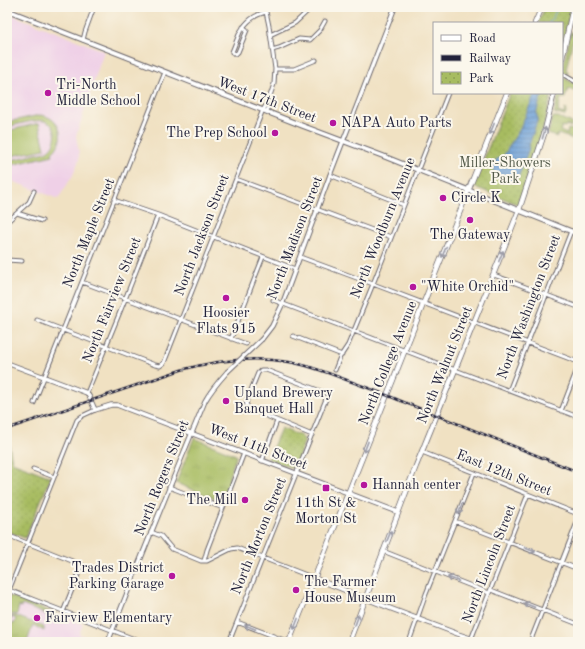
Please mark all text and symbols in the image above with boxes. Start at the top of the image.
legend [433,22,563,94]
text: Road [469,33,496,45]
text: Railway [469,53,512,65]
text: Park [469,73,494,85]
street label: West 17th Street [216,75,318,125]
place label: Tri-North Middle School [56,78,141,108]
marker: Tri-North Middle School [43,88,53,98]
place label: NAPA Auto Parts [341,116,452,130]
marker: NAPA Auto Parts [328,118,338,128]
one-way arrow [488,123,496,135]
place label: The Prep School [166,126,267,140]
one-way arrow [541,127,548,140]
marker: The Prep School [270,128,280,138]
street label: North Woodburn Avenue [348,155,418,301]
park label: Miller-Showers Park [459,156,551,186]
street label: North Jackson Street [172,172,232,298]
street label: North Madison Street [265,174,325,302]
street label: North Maple Street [61,176,117,290]
place label: Circle K [451,191,501,205]
marker: Circle K [438,193,448,203]
marker: The Gateway [465,215,475,225]
place label: The Gateway [430,228,511,242]
street label: North Washington Street [495,233,563,381]
street label: North Fairview Street [80,235,144,365]
one-way arrow [439,246,447,258]
one-way arrow [498,251,506,263]
place label: "White Orchid" [421,280,514,294]
marker: "White Orchid" [408,282,418,292]
marker: Hoosier Flats 915 [221,293,231,303]
street label: North College Avenue [357,299,419,427]
street label: North Walnut Street [415,304,475,426]
place label: Hoosier Flats 915 [196,306,256,336]
place label: Upland Brewery Banquet Hall [234,386,334,416]
marker: Upland Brewery Banquet Hall [221,396,231,406]
street label: North Rogers Street [132,418,192,538]
street label: West 11th Street [207,422,309,472]
one-way arrow [361,441,369,453]
street label: East 12th Street [454,448,554,498]
street label: North Morton Street [229,475,289,596]
place label: Hannah center [372,478,461,492]
marker: Hannah center [359,480,369,490]
marker: 11th St & Morton St [321,483,331,493]
place label: The Mill [186,493,237,507]
marker: The Mill [240,495,250,505]
place label: 11th St & Morton St [295,496,357,526]
one-way arrow [455,502,463,514]
street label: North Lincoln Street [460,503,518,625]
one-way arrow [386,530,394,542]
one-way arrow [524,547,536,555]
place label: Trades District Parking Garage [69,561,164,591]
marker: Trades District Parking Garage [167,571,177,581]
one-way arrow [447,574,459,582]
place label: The Farmer House Museum [304,575,396,605]
marker: The Farmer House Museum [291,585,301,595]
one-way arrow [523,600,535,608]
place label: Fairview Elementary [45,611,173,625]
marker: Fairview Elementary [32,613,42,623]
one-way arrow [353,614,361,626]
one-way arrow [292,618,300,630]
one-way arrow [244,623,256,631]

